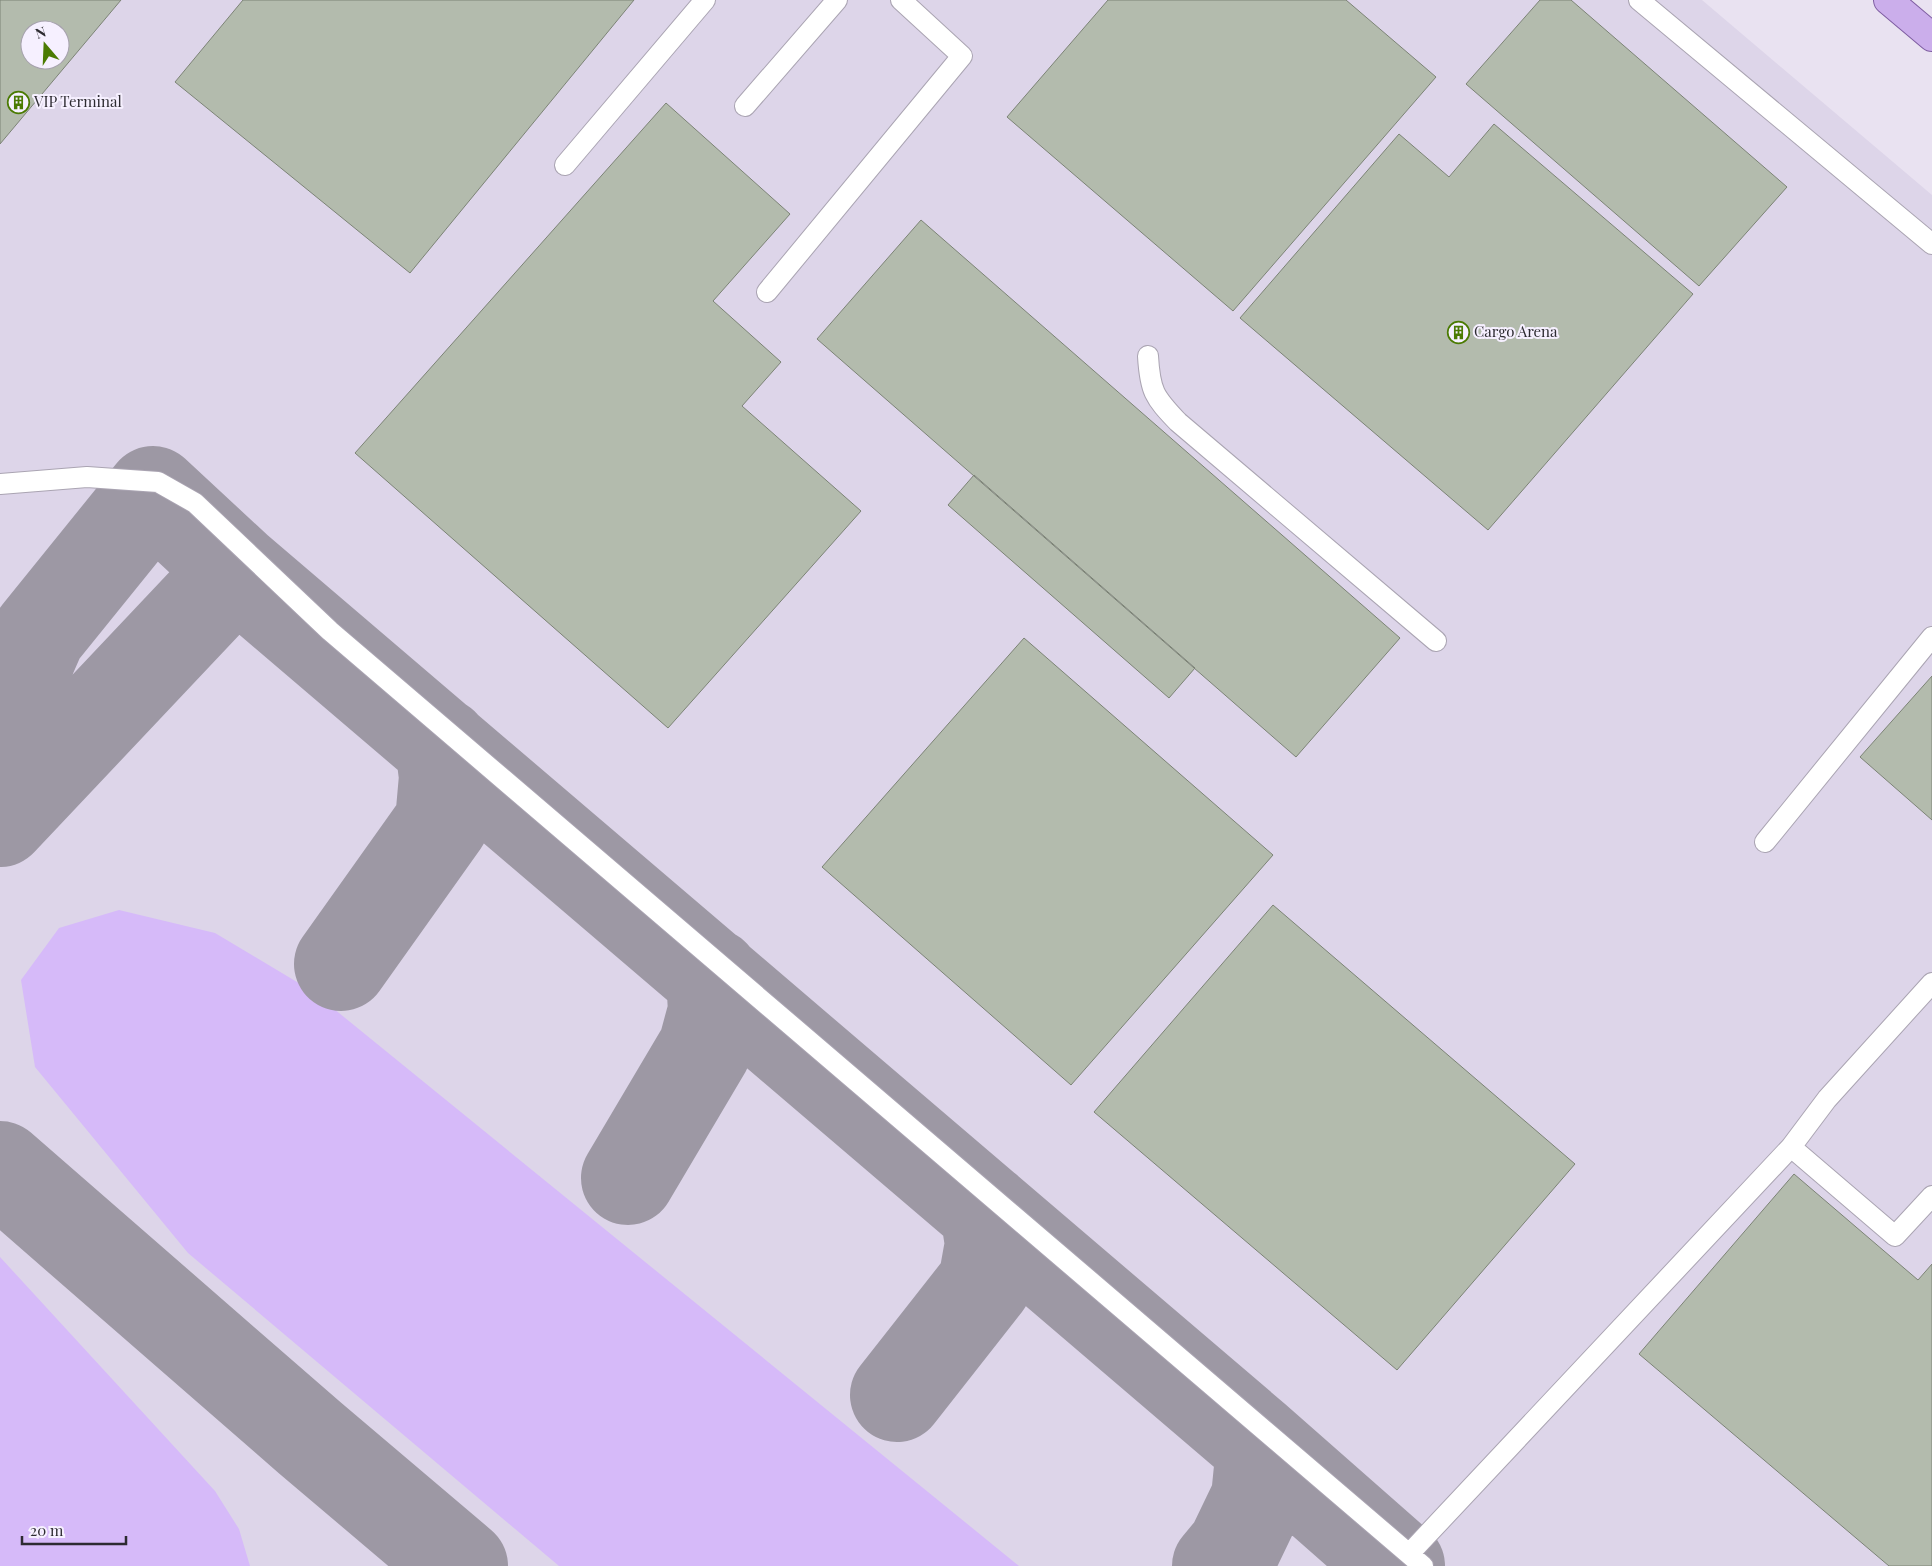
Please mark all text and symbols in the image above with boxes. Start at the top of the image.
north arrow [20,20,70,70]
text: N [33,22,48,43]
building icon: VIP Terminal [6,90,30,114]
place label: VIP Terminal [33,91,122,111]
building icon: Cargo Arena [1446,320,1470,344]
place label: Cargo Arena [1474,321,1558,341]
scale bar [22,1514,126,1546]
text: 20 m [30,1520,64,1540]

